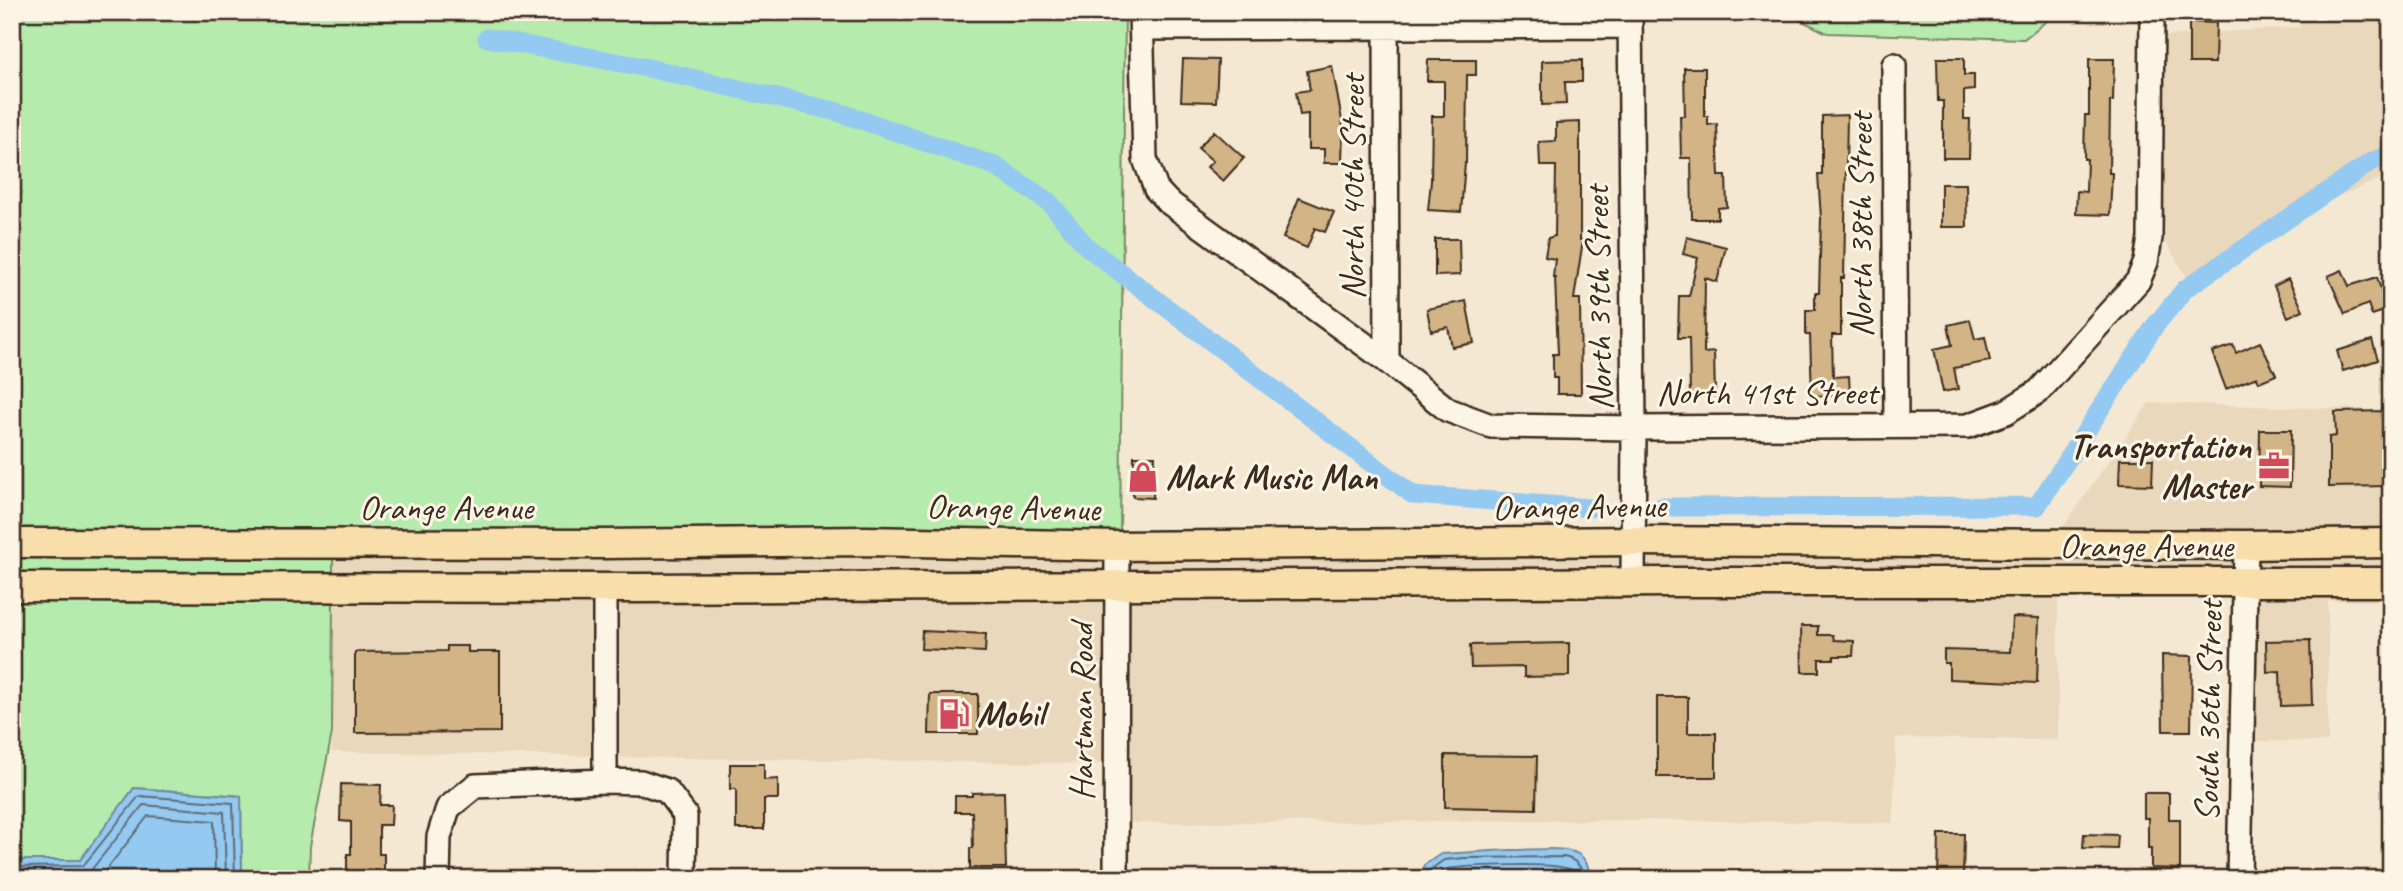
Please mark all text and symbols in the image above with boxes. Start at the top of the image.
street label: North 40th Street [1330,71,1375,299]
street label: North 38th Street [1838,109,1883,337]
street label: North 39th Street [1574,182,1623,411]
street label: North 41st Street [1657,370,1881,415]
place label: Transportation Master [2069,424,2254,509]
office icon: Transportation Master [2257,449,2291,483]
place label: Mark Music Man [1166,455,1378,500]
shop icon: Mark Music Man [1126,460,1160,494]
street label: Orange Avenue [1492,482,1669,531]
street label: Orange Avenue [926,483,1103,532]
street label: Orange Avenue [359,485,535,530]
street label: Orange Avenue [2059,523,2235,568]
street label: South 36th Street [2184,597,2233,822]
street label: Hartman Road [1059,618,1104,800]
place label: Mobil [977,692,1051,737]
fuel station icon: Mobil [937,697,971,731]

